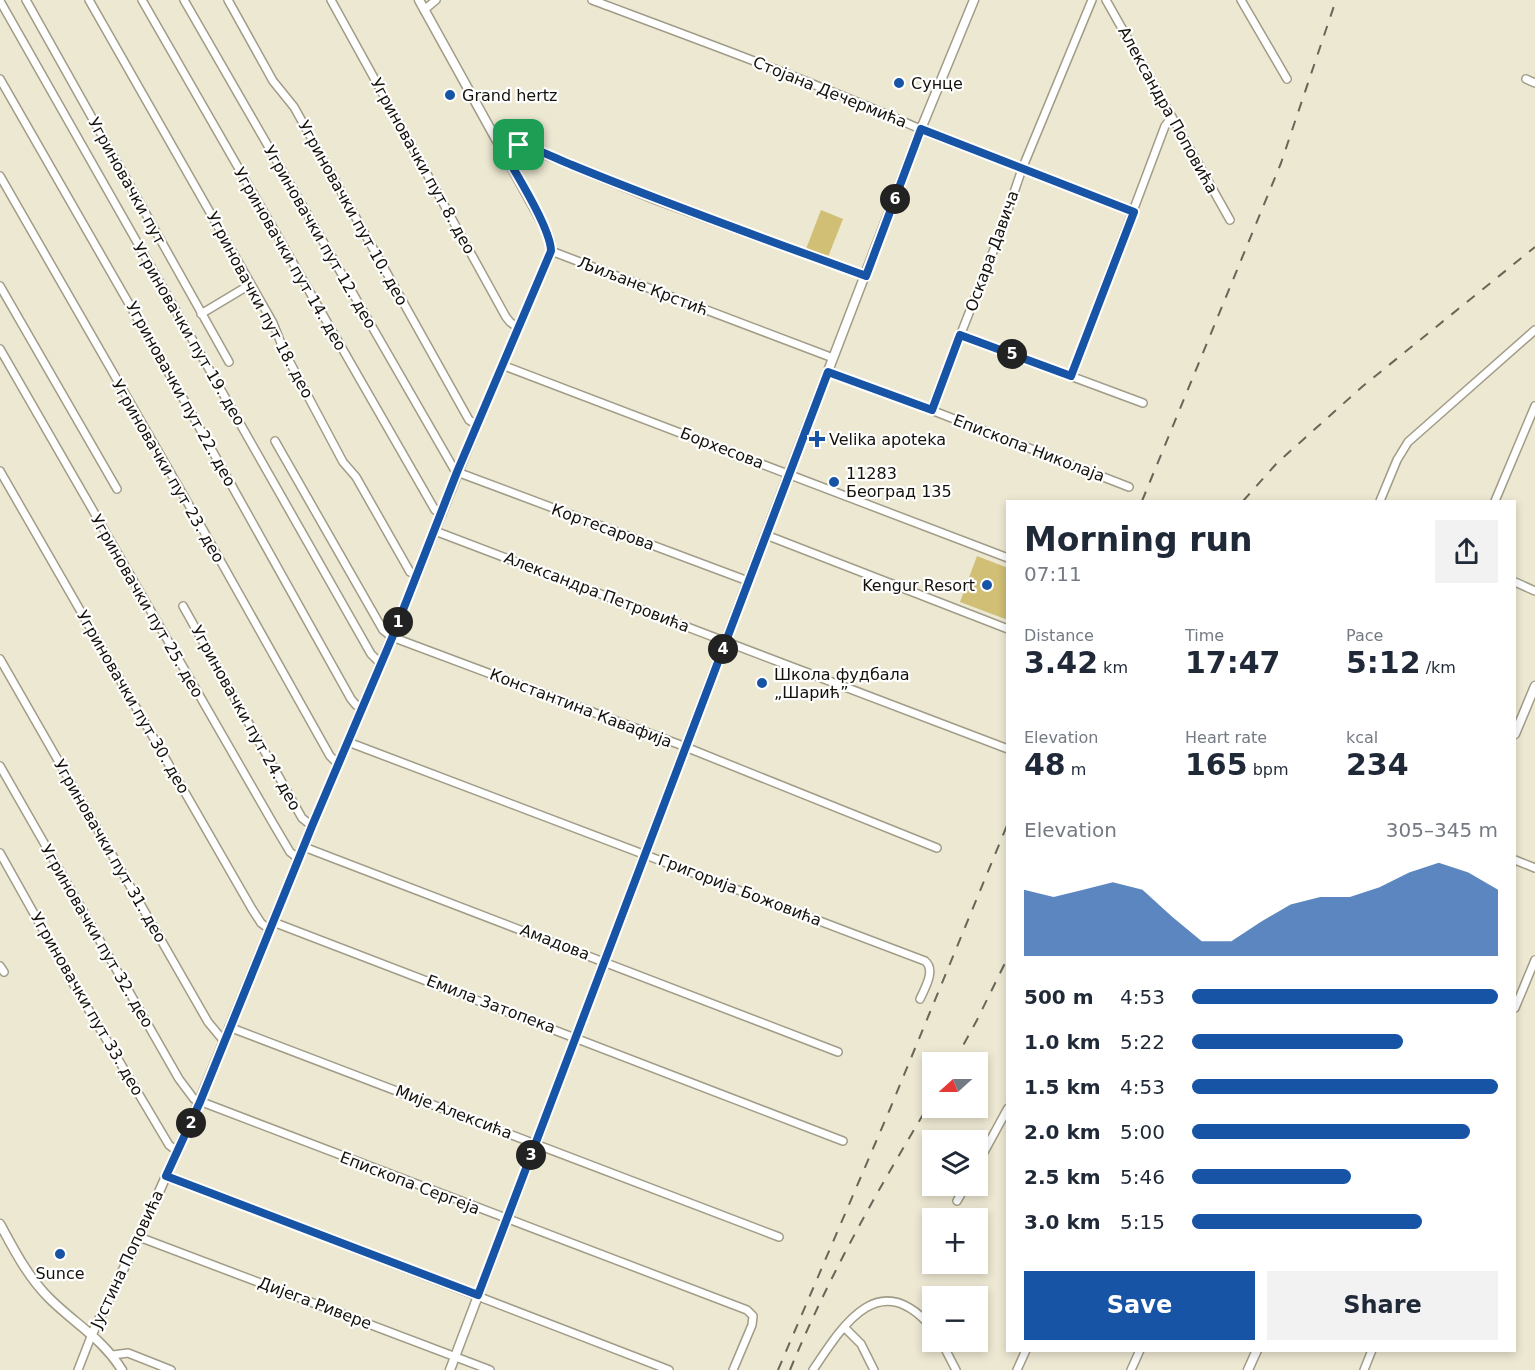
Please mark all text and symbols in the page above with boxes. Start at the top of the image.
street label: Александра Поповића [1114,23,1222,197]
street label: Стојана Дечермића [750,52,910,132]
place label: Сунце [911,74,963,93]
street label: Угриновачки пут 8. део [367,75,479,257]
marker: Сунце [892,76,906,90]
place label: Grand hertz [462,86,557,105]
marker: Grand hertz [443,88,457,102]
street label: Угриновачки пут [84,114,170,248]
street label: Угриновачки пут 10. део [294,117,412,309]
pin [493,119,544,170]
icon: arrive [502,128,535,161]
street label: Угриновачки пут 12. део [260,142,380,332]
street label: Угриновачки пут 14. део [230,164,350,354]
pin: 6 [880,184,910,214]
street label: Оскара Давича [961,188,1023,314]
text: 6 [889,189,901,208]
street label: Угриновачки пут 18. део [203,209,317,401]
street label: Угриновачки пут 19. део [129,239,249,429]
street label: Љиљане Крстић [575,252,711,320]
street label: Угриновачки пут 22. део [122,298,240,490]
pin: 5 [997,339,1027,369]
text: 5 [1006,344,1018,363]
street label: Угриновачки пут 23. део [108,376,228,566]
street label: Епископа Николаја [951,410,1107,486]
street label: Борхесова [677,423,767,473]
place label: Velika apoteka [829,430,946,449]
marker: Velika apoteka [810,432,824,446]
place label: 11283 Београд 135 [846,464,952,501]
marker: 11283 Београд 135 [827,475,841,489]
street label: Кортесарова [549,500,657,554]
street label: Угриновачки пут 25. део [87,511,207,701]
text: Morning run [1024,520,1252,559]
button: share [1435,520,1498,583]
street label: Александра Петровића [502,548,692,636]
text: 07:11 [1024,562,1082,586]
place label: Kengur Resort [862,576,975,595]
marker: Kengur Resort [980,578,994,592]
street label: Угриновачки пут 30. део [73,607,193,797]
pin: 1 [383,607,413,637]
text: 1 [392,612,404,631]
street label: Угриновачки пут 24. део [187,622,305,814]
text: Distance [1024,626,1094,645]
text: Time [1185,626,1224,645]
text: Pace [1346,626,1383,645]
pin: 4 [708,634,738,664]
text: 4 [717,639,729,658]
text: 3.42 [1024,645,1098,680]
text: 17:47 [1185,645,1281,680]
text: 5:12 [1346,645,1421,680]
text: km [1098,658,1128,677]
text: /km [1421,658,1456,677]
street label: Константина Кавафија [487,664,675,752]
place label: Школа фудбала „Шарић” [774,665,910,702]
marker: Школа фудбала „Шарић” [755,676,769,690]
text: Elevation [1024,728,1098,747]
text: Heart rate [1185,728,1267,747]
text: kcal [1346,728,1378,747]
text: 48 [1024,747,1066,782]
text: 165 [1185,747,1248,782]
text: 234 [1346,747,1409,782]
street label: Угриновачки пут 31. део [50,756,170,946]
text: m [1066,760,1086,779]
text: bpm [1248,760,1289,779]
text: Elevation [1024,818,1117,842]
text: 305–345 m [1386,818,1498,842]
street label: Угриновачки пут 32. део [37,841,157,1031]
street label: Григорија Божовића [656,850,824,930]
street label: Угриновачки пут 33. део [27,909,147,1099]
street label: Амадова [518,920,592,964]
street label: Емила Затопека [424,971,558,1037]
text: 500 m [1024,985,1094,1009]
text: 4:53 [1120,985,1165,1009]
text: 1.0 km [1024,1030,1101,1054]
text: 5:22 [1120,1030,1165,1054]
north arrow [922,1052,988,1118]
map controls [922,1052,988,1352]
text: 1.5 km [1024,1075,1101,1099]
text: 4:53 [1120,1075,1165,1099]
street label: Мије Алексића [393,1081,515,1143]
pin: 2 [176,1108,206,1138]
text: 2 [185,1113,197,1132]
text: 2.0 km [1024,1120,1101,1144]
text: 5:00 [1120,1120,1165,1144]
button: layers [922,1130,988,1196]
pin: 3 [516,1140,546,1170]
text: 3 [525,1145,537,1164]
street label: Епископа Сергеја [337,1148,483,1218]
text: 2.5 km [1024,1165,1101,1189]
text: 5:46 [1120,1165,1165,1189]
street label: Јустина Поповића [86,1187,167,1332]
button: + [922,1208,988,1274]
text: 3.0 km [1024,1210,1101,1234]
text: 5:15 [1120,1210,1165,1234]
marker: Sunce [53,1247,67,1261]
place label: Sunce [35,1264,85,1283]
button: Save [1024,1271,1255,1340]
button: Share [1267,1271,1498,1340]
street label: Дијега Ривере [256,1273,374,1333]
button: − [922,1286,988,1352]

